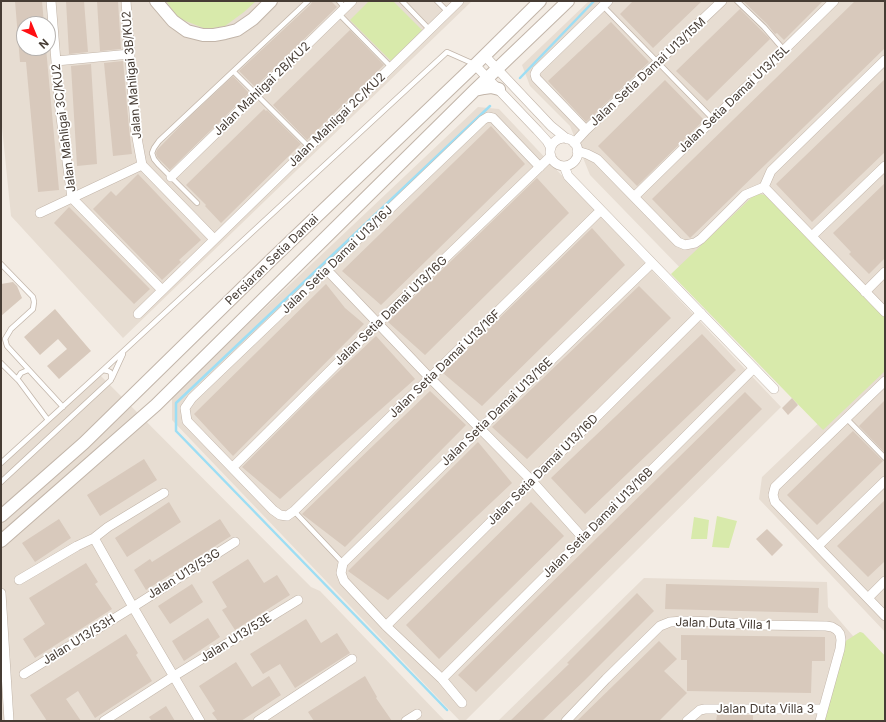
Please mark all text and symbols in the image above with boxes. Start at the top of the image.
street label: Jalan Mahligai 3B/KU2 [119,10,145,140]
street label: Jalan Setia Damai U13/15M [587,15,709,129]
north arrow [16,16,56,56]
text: N [36,36,52,52]
street label: Jalan Mahligai 2B/KU2 [211,39,313,139]
street label: Jalan Setia Damai U13/15L [675,42,793,156]
street label: Jalan Mahligai 3C/KU2 [49,63,79,193]
street label: Jalan Mahligai 2C/KU2 [285,70,389,170]
street label: Jalan Setia Damai U13/16J [278,203,396,317]
street label: Persiaran Setia Damai [222,212,322,308]
street label: Jalan Setia Damai U13/16G [332,253,450,369]
street label: Jalan Setia Damai U13/16F [386,307,504,421]
street label: Jalan Setia Damai U13/16E [438,355,556,469]
street label: Jalan Setia Damai U13/16D [485,412,601,528]
street label: Jalan Setia Damai U13/16B [540,465,656,581]
street label: Jalan U13/53G [145,546,223,602]
street label: Jalan U13/53E [198,610,274,666]
street label: Jalan U13/53H [40,612,118,668]
street label: Jalan Duta Villa 1 [675,615,771,633]
street label: Jalan Duta Villa 3 [716,702,814,716]

